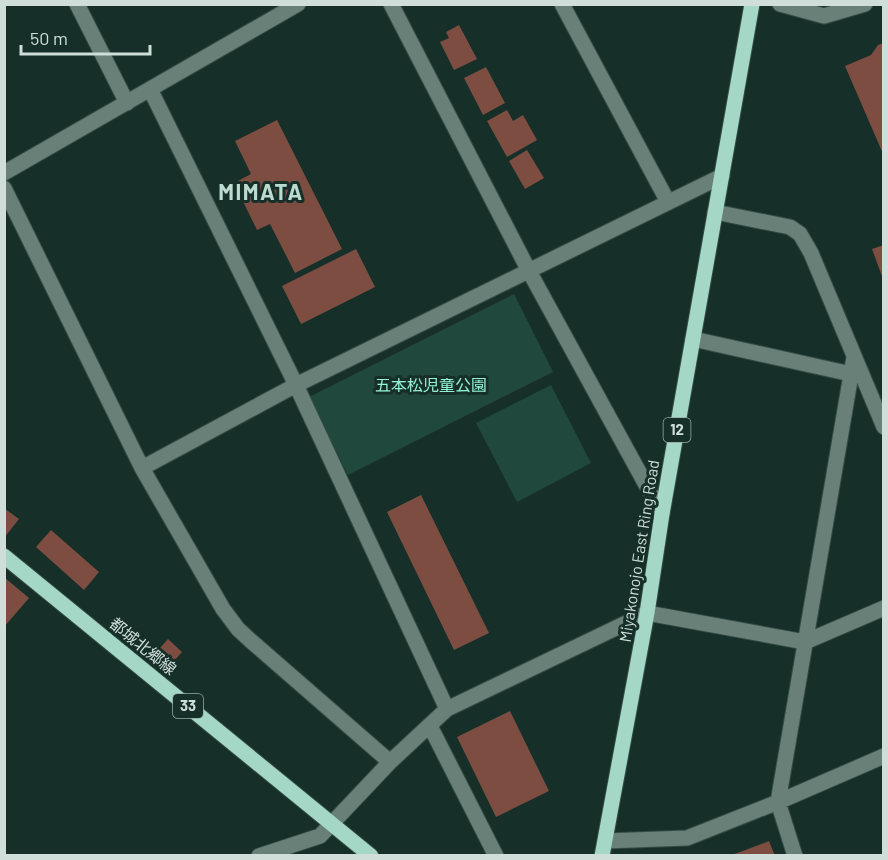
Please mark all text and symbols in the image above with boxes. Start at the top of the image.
scale bar [21,18,150,56]
text: 50 m [30,27,68,49]
district label: MIMATA [218,178,304,204]
park label: 五本松児童公園 [375,375,487,394]
road number: 12 [664,418,690,442]
street label: Miyakonojo East Ring Road [615,458,662,644]
street label: 都城北郷線 [106,613,180,678]
road number: 33 [173,694,203,718]

